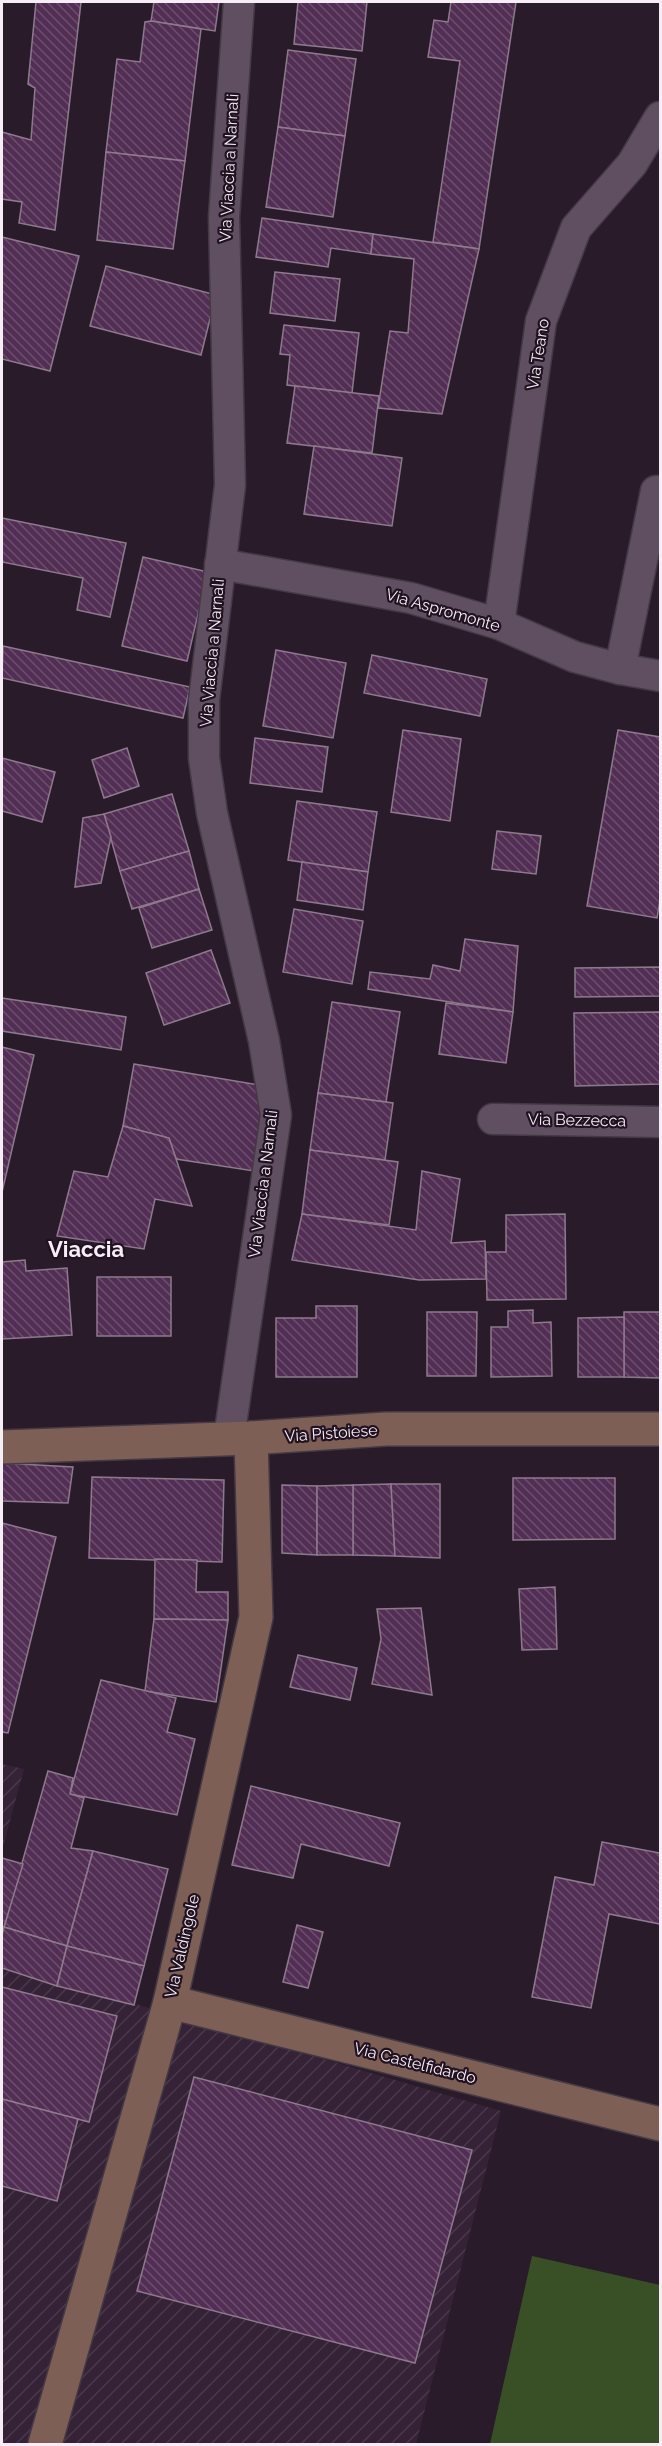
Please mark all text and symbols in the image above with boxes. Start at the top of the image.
street label: Via Viaccia a Narnali [216,93,242,243]
street label: Via Teano [523,317,553,391]
street label: Via Viaccia a Narnali [196,578,228,728]
street label: Via Aspromonte [384,585,502,635]
street label: Via Viaccia a Narnali [245,1109,281,1259]
street label: Via Bezzecca [528,1110,626,1130]
district label: Viaccia [48,1236,124,1262]
street label: Via Pistoiese [284,1420,378,1446]
street label: Via Valdingole [161,1892,203,2000]
street label: Via Castelfidardo [352,2039,478,2087]

